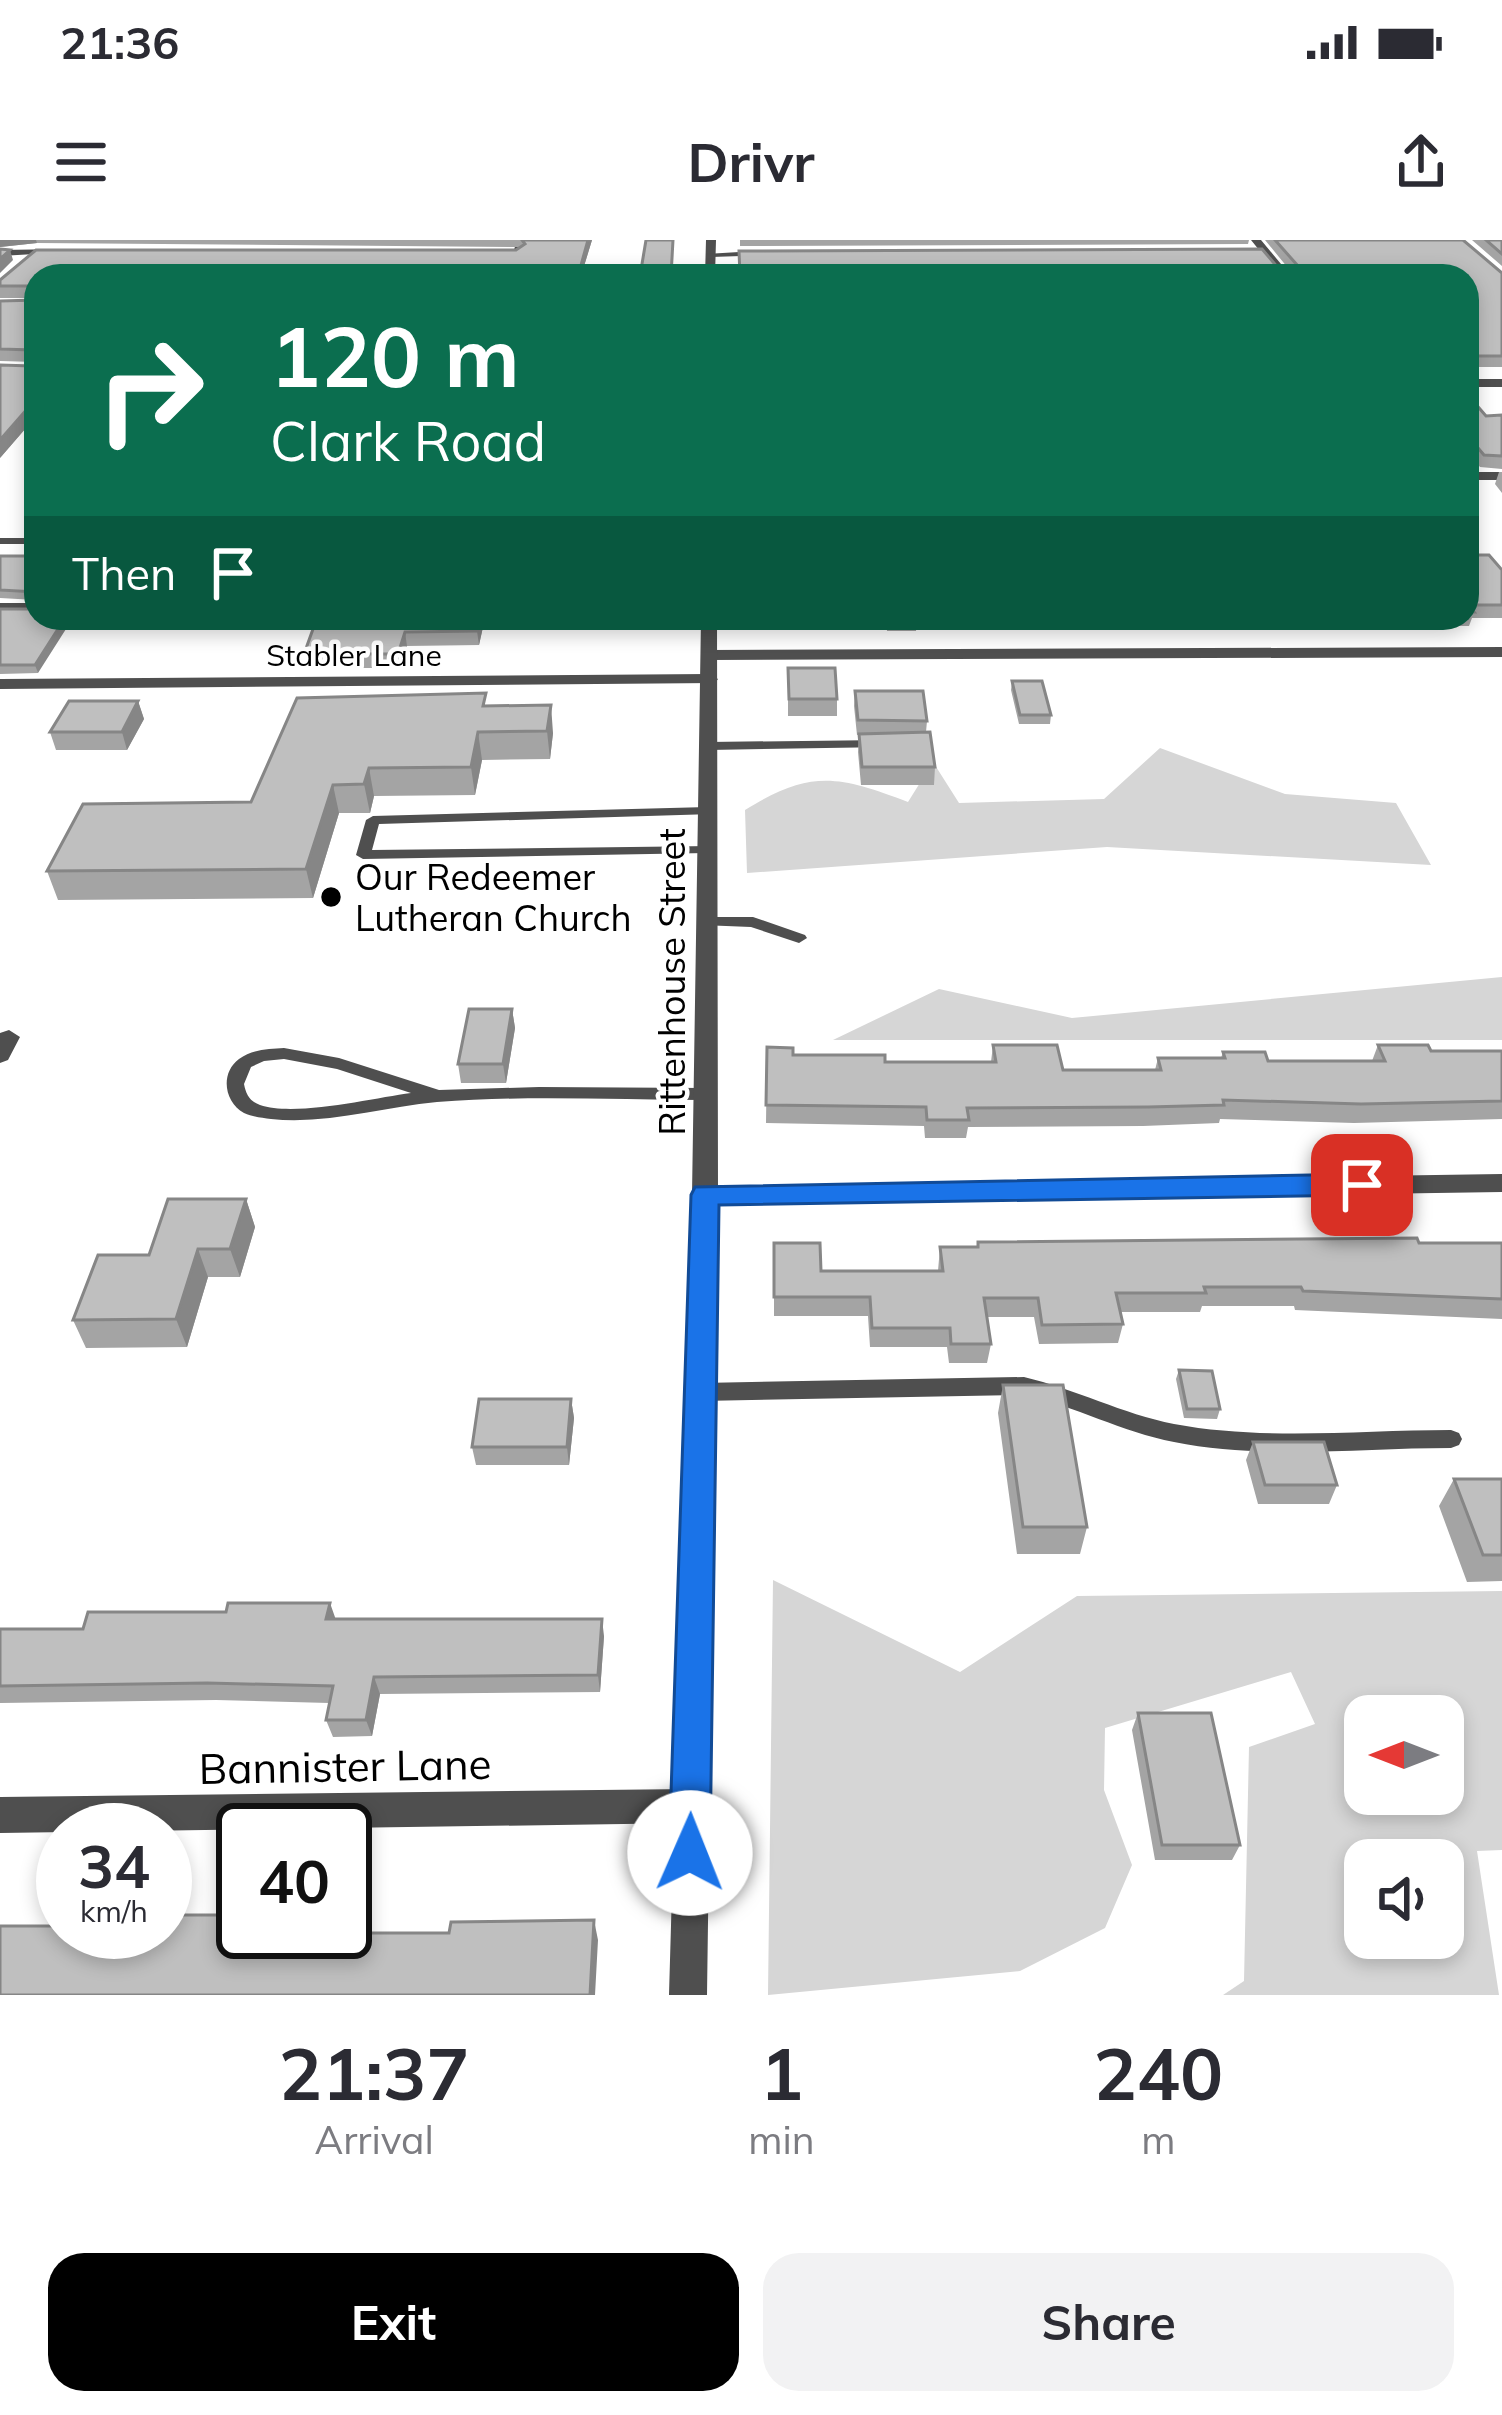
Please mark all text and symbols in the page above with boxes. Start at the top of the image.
text: 21:36 [60,14,179,70]
text: Drivr [687,128,815,196]
icon: menu [48,129,114,195]
icon: share [1388,129,1454,195]
text: 120 m [270,303,520,408]
icon: right [72,312,228,468]
text: Clark Road [270,407,546,475]
icon: arrive [200,540,266,606]
text: Then [72,545,176,601]
street label: Stabler Lane [266,636,442,674]
street label: Rittenhouse Street [649,828,694,1136]
place label: Our Redeemer Lutheran Church [355,854,632,940]
marker: Our Redeemer Lutheran Church [318,884,344,910]
pin [1311,1134,1413,1236]
icon: arrive [1329,1152,1395,1218]
north arrow [1344,1695,1464,1815]
map controls [1344,1695,1464,1959]
street label: Bannister Lane [198,1737,492,1795]
position arrow [627,1790,753,1916]
speed limit sign: 40 [216,1803,372,1959]
text: 34 [78,1828,150,1903]
button: sound [1344,1839,1464,1959]
text: km/h [80,1892,148,1930]
text: 21:37 [279,2028,469,2118]
text: 1 [760,2028,803,2118]
text: 240 [1094,2028,1223,2118]
text: Arrival [315,2115,434,2164]
text: min [748,2115,815,2164]
text: m [1141,2115,1175,2164]
button: Exit [48,2253,739,2391]
button: Share [763,2253,1454,2391]

